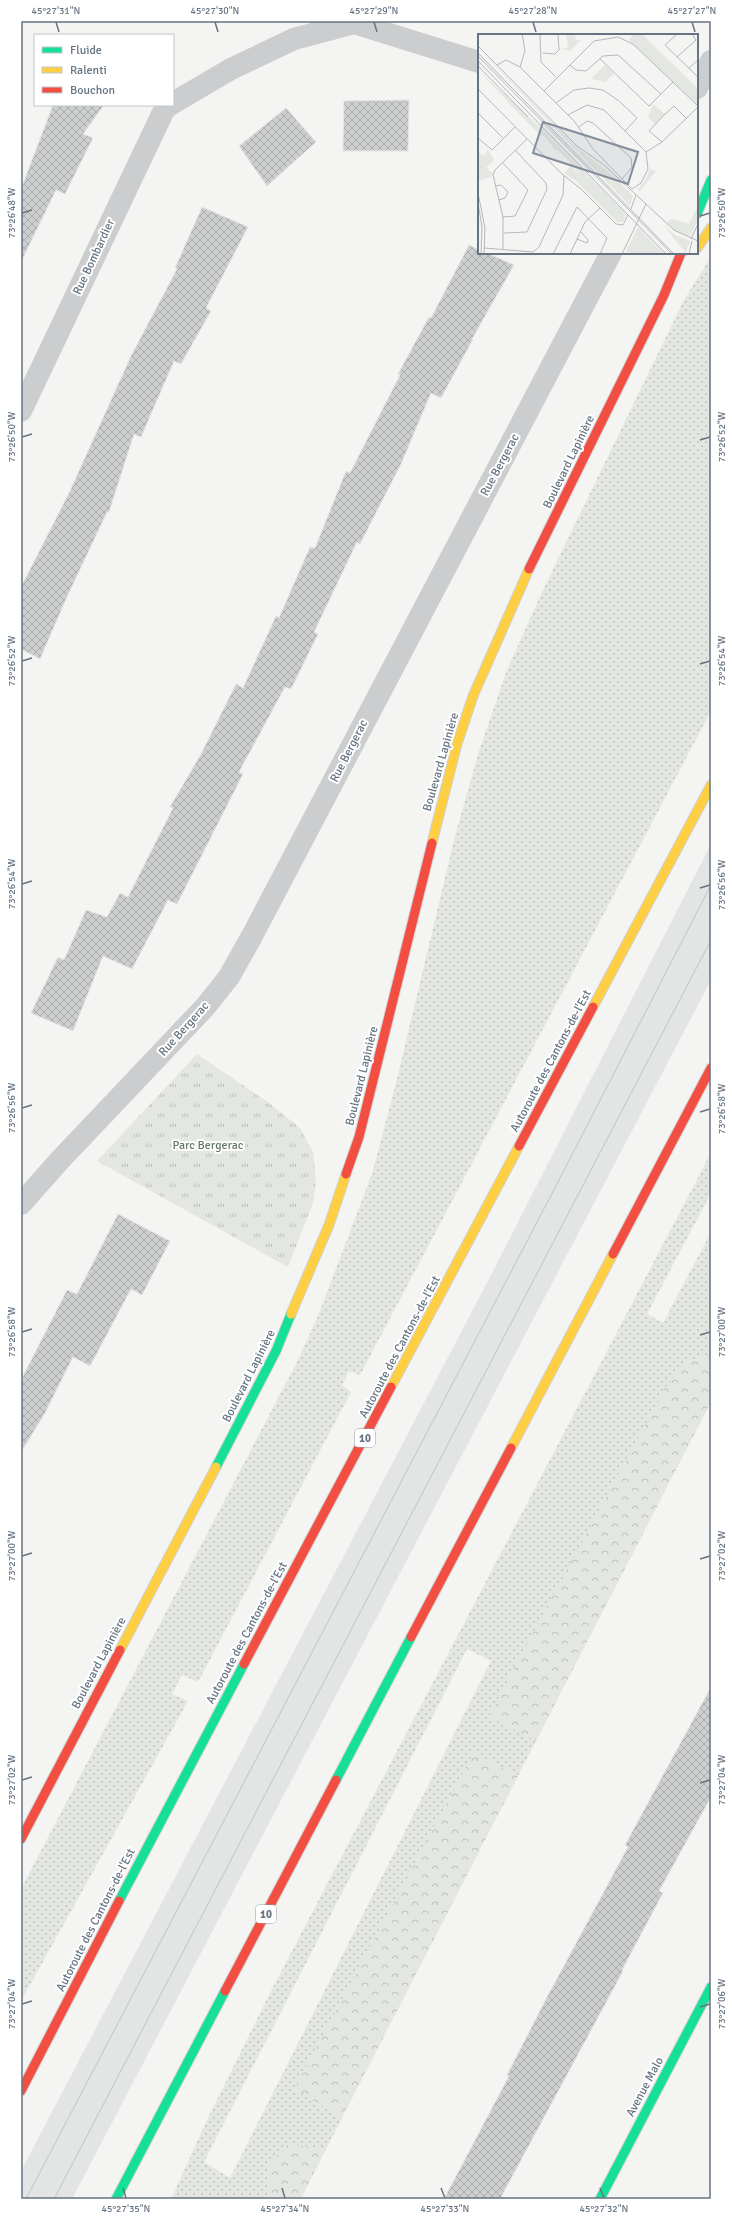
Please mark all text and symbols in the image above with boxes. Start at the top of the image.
text: 45°27'31"N [32,5,80,17]
text: 45°27'30"N [191,5,239,17]
text: 45°27'29"N [350,5,398,17]
text: 45°27'28"N [509,5,557,17]
text: 45°27'27"N [668,5,716,17]
legend [34,34,174,106]
inset map [478,34,698,254]
text: Fluide [70,43,102,58]
text: Ralenti [70,63,107,78]
text: Bouchon [70,83,115,98]
text: 73°26'48"W [6,187,18,238]
text: 73°26'50"W [716,187,728,238]
street label: Rue Bombardier [70,216,118,297]
text: 73°26'50"W [6,411,18,462]
text: 73°26'52"W [716,411,728,462]
street label: Boulevard Lapinière [540,413,598,511]
street label: Rue Bergerac [477,431,523,499]
text: 73°26'52"W [6,635,18,686]
text: 73°26'54"W [716,635,728,686]
street label: Boulevard Lapinière [420,711,462,813]
street label: Rue Bergerac [327,717,371,785]
text: 73°26'54"W [6,858,18,909]
text: 73°26'56"W [716,859,728,910]
street label: Autoroute des Cantons-de-l'Est [507,987,595,1135]
street label: Rue Bergerac [156,998,213,1059]
street label: Boulevard Lapinière [342,1025,382,1127]
text: 73°26'56"W [6,1082,18,1133]
text: 73°26'58"W [716,1083,728,1134]
park label: Parc Bergerac [172,1138,244,1153]
street label: Autoroute des Cantons-de-l'Est [356,1273,444,1421]
text: 73°26'58"W [6,1306,18,1357]
text: 73°27'00"W [716,1306,728,1357]
street label: Boulevard Lapinière [219,1327,279,1425]
road number: 10 [355,1429,375,1447]
text: 73°27'00"W [6,1530,18,1581]
text: 73°27'02"W [716,1530,728,1581]
street label: Autoroute des Cantons-de-l'Est [203,1559,291,1707]
street label: Boulevard Lapinière [68,1614,130,1712]
text: 73°27'02"W [6,1754,18,1805]
text: 73°27'04"W [716,1754,728,1805]
street label: Autoroute des Cantons-de-l'Est [53,1846,139,1994]
road number: 10 [256,1905,276,1923]
text: 73°27'04"W [6,1978,18,2029]
text: 73°27'06"W [716,1978,728,2029]
street label: Avenue Malo [623,2055,667,2119]
text: 45°27'35"N [102,2203,150,2215]
text: 45°27'34"N [261,2203,309,2215]
text: 45°27'33"N [421,2203,469,2215]
text: 45°27'32"N [580,2203,628,2215]

